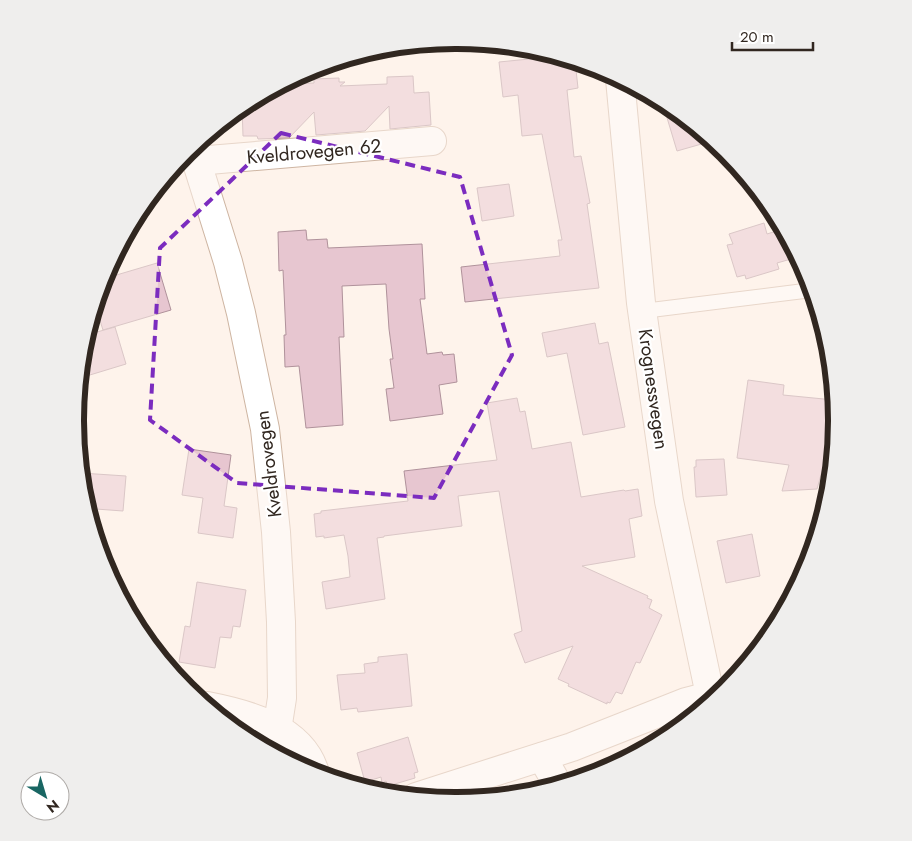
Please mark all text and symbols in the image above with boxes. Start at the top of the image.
scale bar [732,20,813,52]
text: 20 m [740,26,774,48]
street label: Kveldrovegen 62 [246,132,383,171]
street label: Krognessvegen [632,327,675,451]
street label: Kveldrovegen [249,409,288,519]
north arrow [20,771,70,821]
text: N [42,795,64,818]

